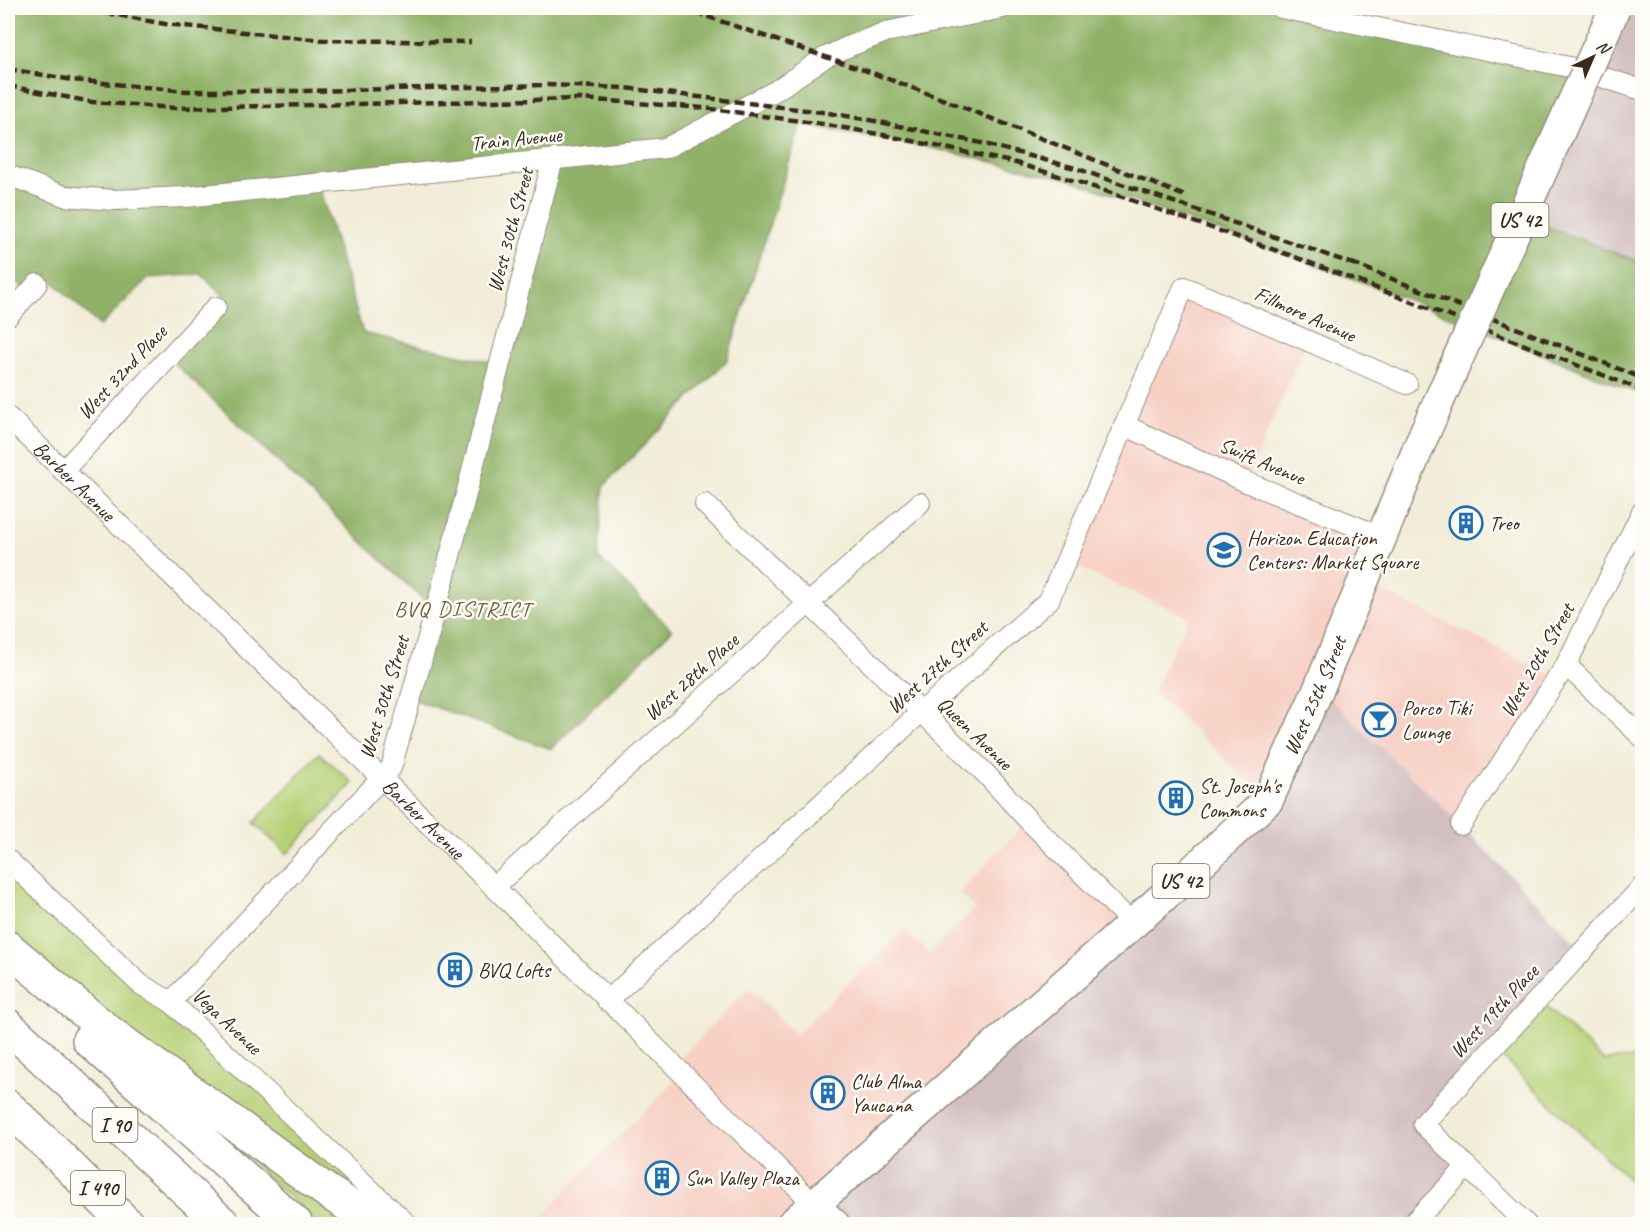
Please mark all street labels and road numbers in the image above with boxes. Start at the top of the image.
street label: Train Avenue [469,121,564,157]
street label: West 30th Street [481,163,540,295]
road number: US 42 [1492,203,1549,237]
street label: Fillmore Avenue [1250,280,1361,348]
street label: West 32nd Place [72,318,173,425]
street label: Swift Avenue [1215,431,1311,491]
street label: Barber Avenue [28,435,122,527]
street label: West 20th Street [1494,597,1581,722]
street label: West 27th Street [881,613,994,719]
street label: West 28th Place [638,627,745,726]
street label: West 30th Street [353,630,416,762]
street label: West 25th Street [1277,630,1353,759]
street label: Queen Avenue [932,691,1019,776]
street label: Barber Avenue [377,773,471,865]
road number: US 42 [1152,864,1210,898]
street label: West 19th Place [1444,958,1545,1063]
street label: Vega Avenue [187,982,268,1061]
road number: I 90 [92,1108,138,1142]
road number: I 490 [71,1171,125,1205]

